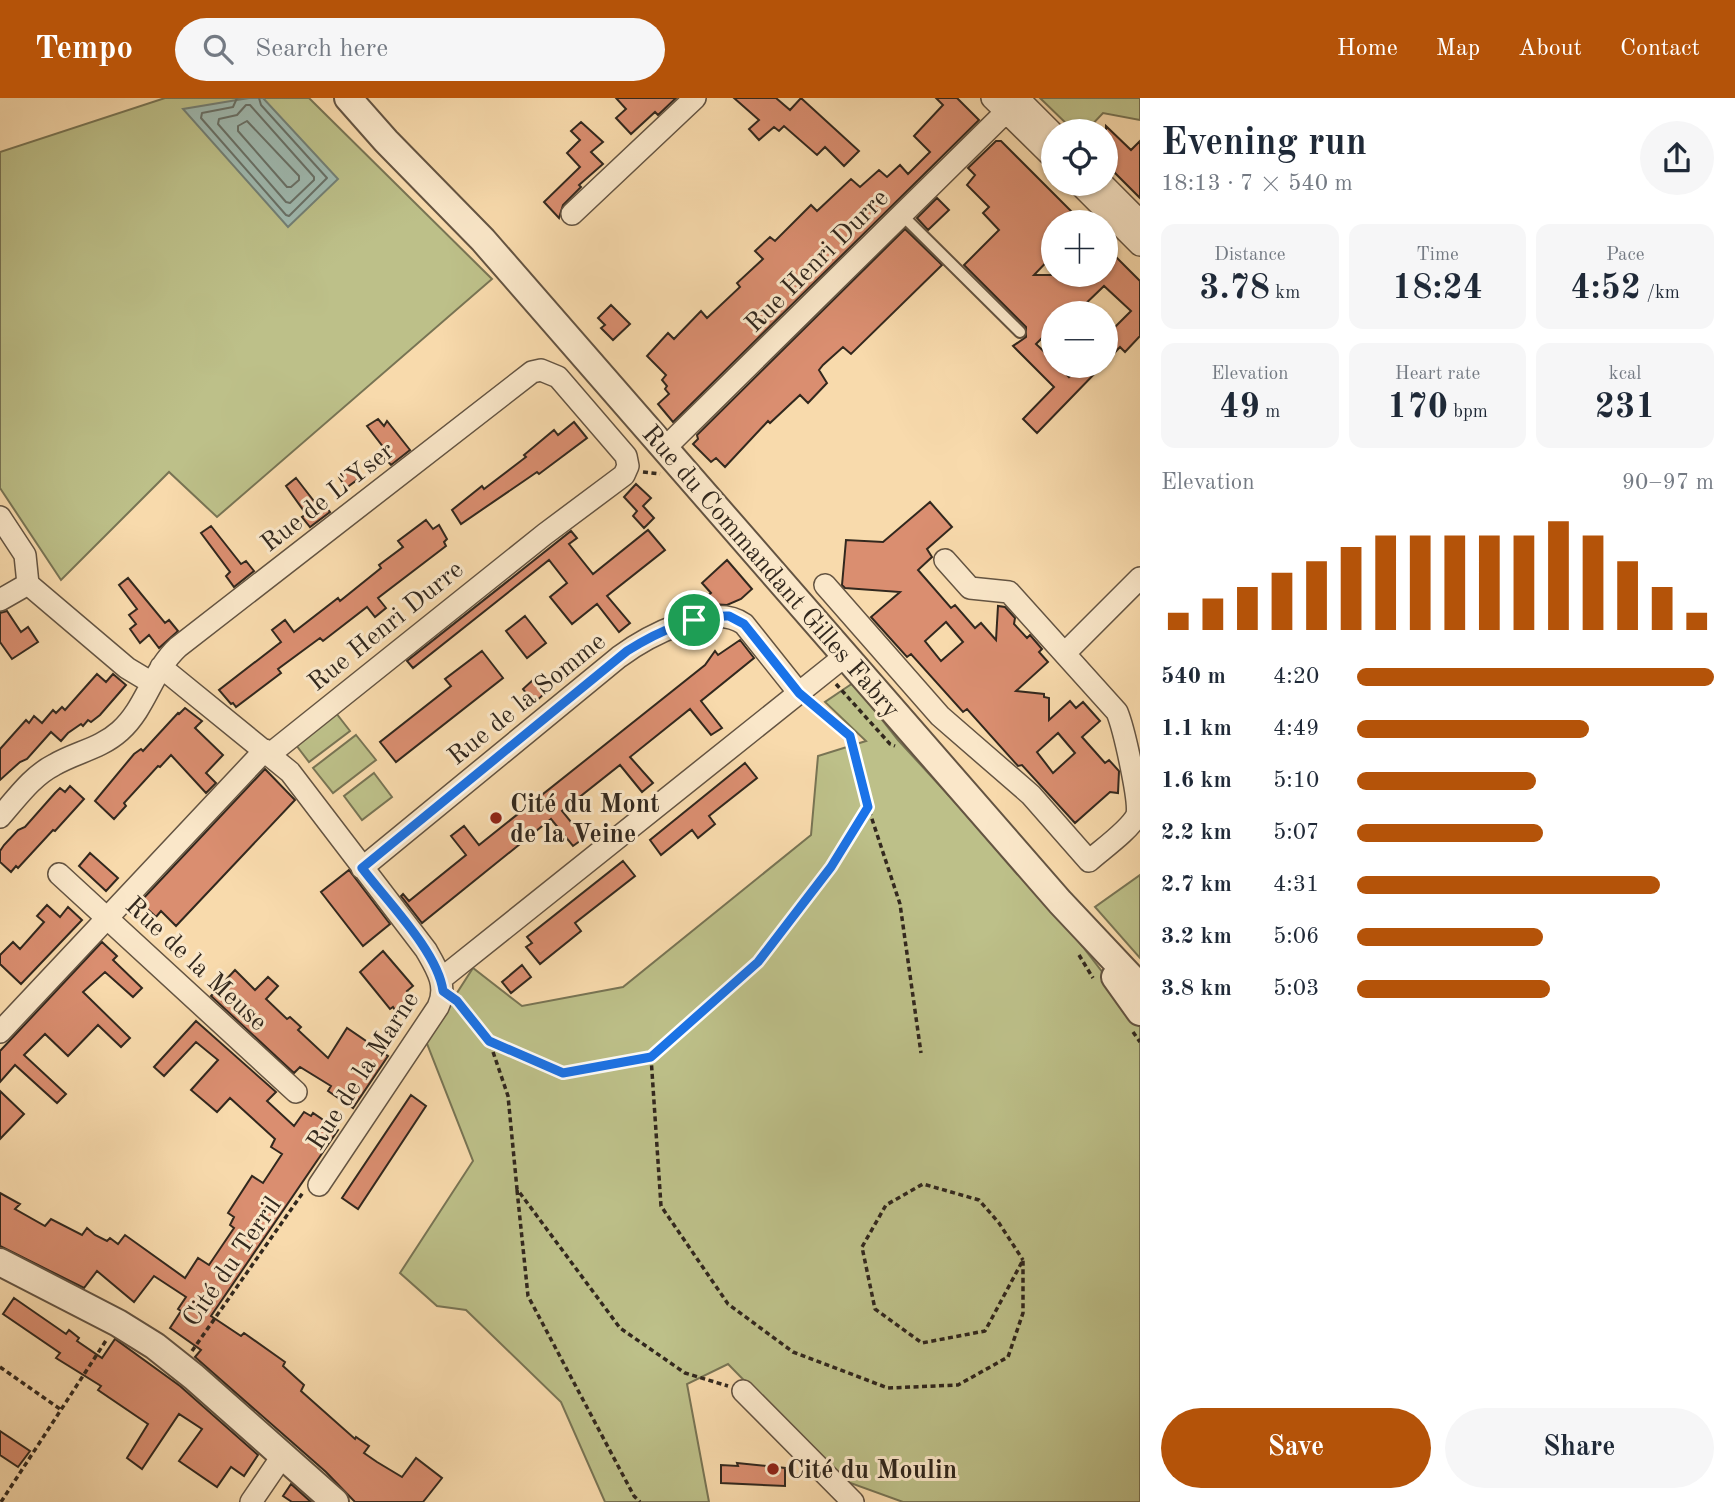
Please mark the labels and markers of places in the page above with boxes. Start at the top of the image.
pin [664,590,724,650]
place label: Cité du Mont de la Veine [510,792,660,848]
marker: Cité du Mont de la Veine [488,810,504,826]
place label: Cité du Moulin [787,1458,957,1484]
marker: Cité du Moulin [765,1461,781,1477]

